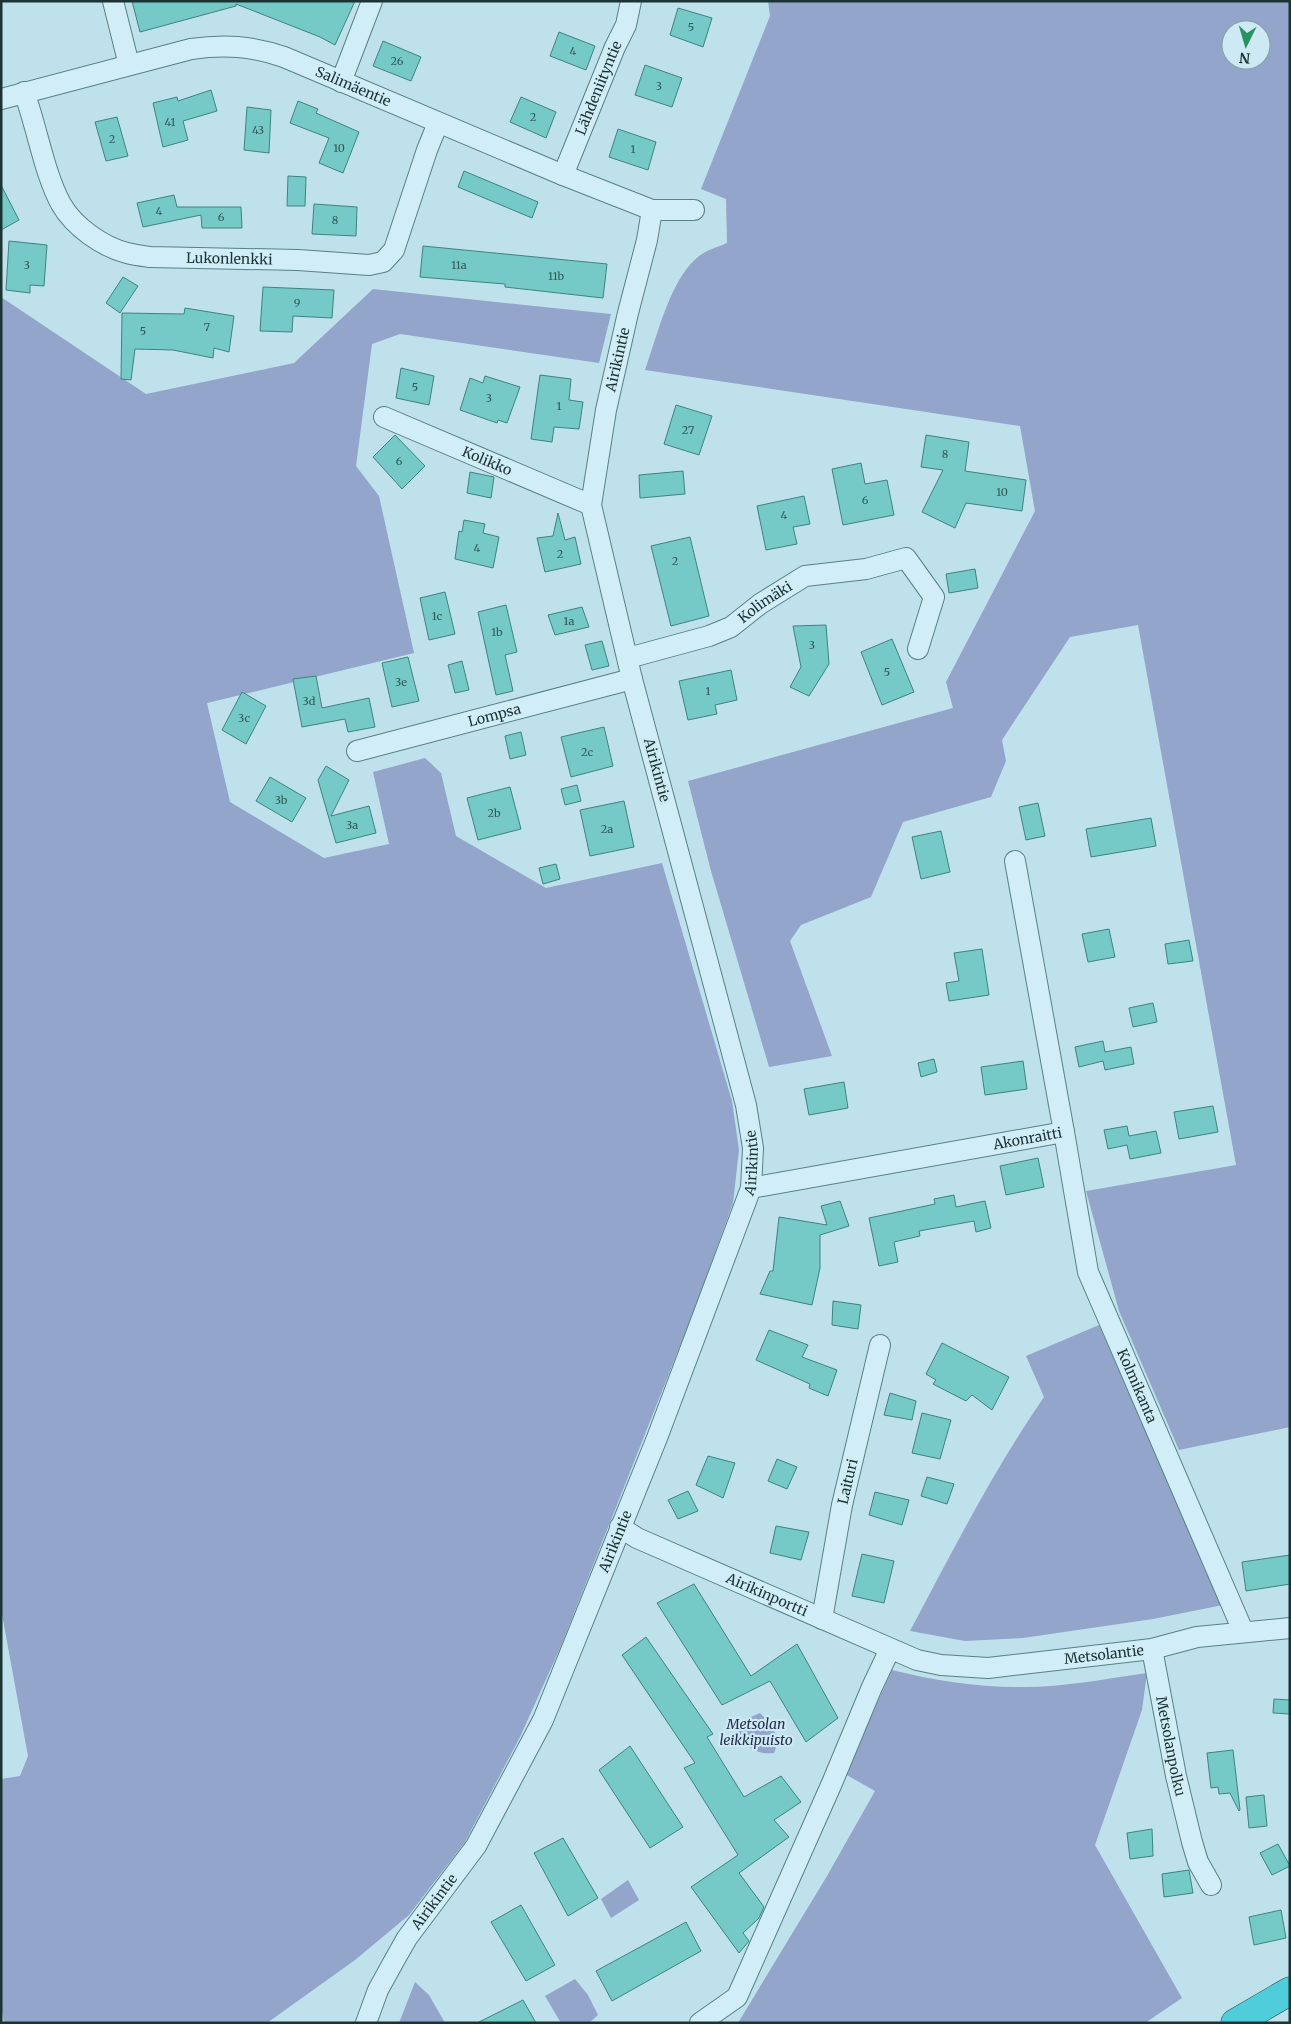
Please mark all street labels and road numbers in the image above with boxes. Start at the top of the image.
street label: Lähdeniityntie [571,38,626,138]
street label: Salimäentie [313,62,394,110]
street label: Lukonlenkki [186,249,273,268]
street label: Airikintie [601,326,633,394]
street label: Kolikko [460,442,515,479]
street label: Kolimäki [734,577,796,627]
street label: Lompsa [466,699,523,731]
street label: Airikintie [640,735,674,804]
street label: Akonraitti [991,1123,1064,1154]
street label: Airikintie [740,1129,762,1199]
street label: Kolmikanta [1113,1346,1161,1426]
street label: Laituri [834,1456,862,1506]
street label: Airikintie [594,1508,636,1576]
street label: Airikinportti [723,1569,811,1620]
street label: Metsolantie [1063,1641,1145,1668]
street label: Metsolanpolku [1152,1695,1190,1798]
street label: Airikintie [407,1870,461,1934]

